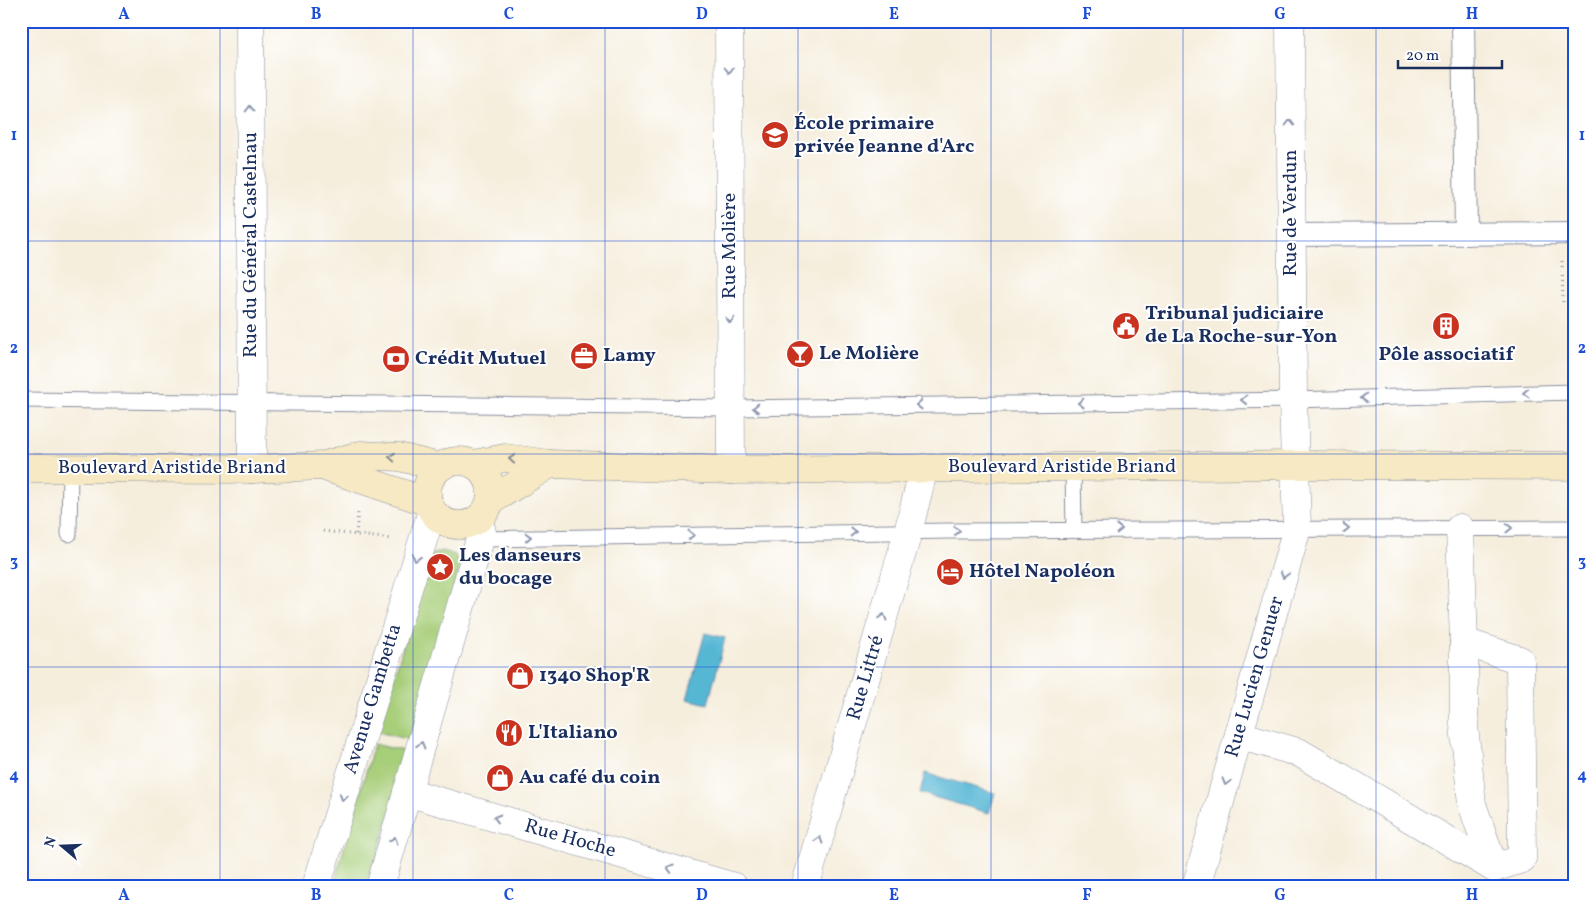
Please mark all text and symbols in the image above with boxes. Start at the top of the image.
text: A [118,4,130,26]
text: B [311,4,322,26]
text: C [504,4,514,26]
text: D [696,4,708,26]
text: E [889,4,899,26]
text: F [1082,4,1092,26]
text: G [1274,4,1286,26]
text: H [1466,4,1478,26]
scale bar [1398,38,1502,70]
text: 20 m [1406,46,1439,67]
one-way arrow [724,66,734,74]
one-way arrow [245,105,255,112]
place label: École primaire privée Jeanne d'Arc [794,110,974,161]
one-way arrow [1285,119,1295,127]
school or university icon: École primaire privée Jeanne d'Arc [760,120,790,150]
text: 1 [11,125,17,147]
text: 1 [1579,125,1585,147]
street label: Rue du Général Castelnau [237,132,265,358]
street label: Rue de Verdun [1277,150,1305,276]
street label: Rue Molière [716,193,744,299]
place label: Tribunal judiciaire de La Roche-sur-Yon [1145,300,1337,351]
public building icon: Tribunal judiciaire de La Roche-sur-Yon [1111,311,1141,341]
building icon: Pôle associatif [1431,311,1461,341]
one-way arrow [725,316,735,324]
text: 2 [10,338,18,360]
text: 2 [1578,338,1586,360]
bar icon: Le Molière [785,339,815,369]
place label: Le Molière [819,340,919,368]
office icon: Lamy [569,341,599,371]
place label: Pôle associatif [1378,341,1516,369]
place label: Lamy [603,342,656,370]
bank icon: Crédit Mutuel [381,344,411,374]
place label: Crédit Mutuel [415,345,546,373]
one-way arrow [1522,388,1530,399]
one-way arrow [1359,393,1367,403]
one-way arrow [1240,395,1248,405]
one-way arrow [1077,398,1085,408]
one-way arrow [915,400,922,410]
one-way arrow [752,402,760,413]
one-way arrow [388,452,396,463]
street label: Boulevard Aristide Briand [948,453,1176,481]
street label: Boulevard Aristide Briand [58,454,286,482]
one-way arrow [508,454,516,465]
one-way arrow [1342,523,1350,533]
one-way arrow [1505,523,1513,533]
one-way arrow [1116,524,1124,534]
one-way arrow [954,526,961,536]
one-way arrow [850,527,858,537]
one-way arrow [687,529,695,540]
one-way arrow [525,532,533,542]
place label: Les danseurs du bocage [459,542,581,593]
text: 3 [10,551,18,573]
text: 3 [1578,551,1586,573]
place icon: Les danseurs du bocage [425,552,455,582]
one-way arrow [412,553,422,561]
hotel icon: Hôtel Napoléon [935,557,965,587]
place label: Hôtel Napoléon [969,558,1115,586]
one-way arrow [1279,570,1290,579]
street label: Rue Lucien Genuer [1219,593,1291,761]
one-way arrow [878,613,888,621]
street label: Avenue Gambetta [337,620,409,778]
street label: Rue Littré [841,632,891,724]
shop icon: 1340 Shop'R [505,661,535,691]
place label: 1340 Shop'R [539,662,650,690]
restaurant icon: L'Italiano [494,718,524,748]
place label: L'Italiano [528,719,618,747]
one-way arrow [415,742,425,750]
shop icon: Au café du coin [485,763,515,793]
place label: Au café du coin [519,764,660,792]
text: 4 [9,765,19,787]
text: 4 [1577,765,1587,787]
one-way arrow [1222,777,1232,785]
one-way arrow [339,792,349,800]
street label: Rue Hoche [521,813,619,865]
one-way arrow [493,814,502,824]
north arrow [38,820,88,870]
text: N [40,834,62,850]
one-way arrow [388,836,398,844]
one-way arrow [813,836,823,845]
one-way arrow [666,864,674,874]
text: A [118,885,130,907]
text: B [311,885,322,907]
text: C [504,885,514,907]
text: D [696,885,708,907]
text: E [889,885,899,907]
text: F [1082,885,1092,907]
text: G [1274,885,1286,907]
text: H [1466,885,1478,907]

